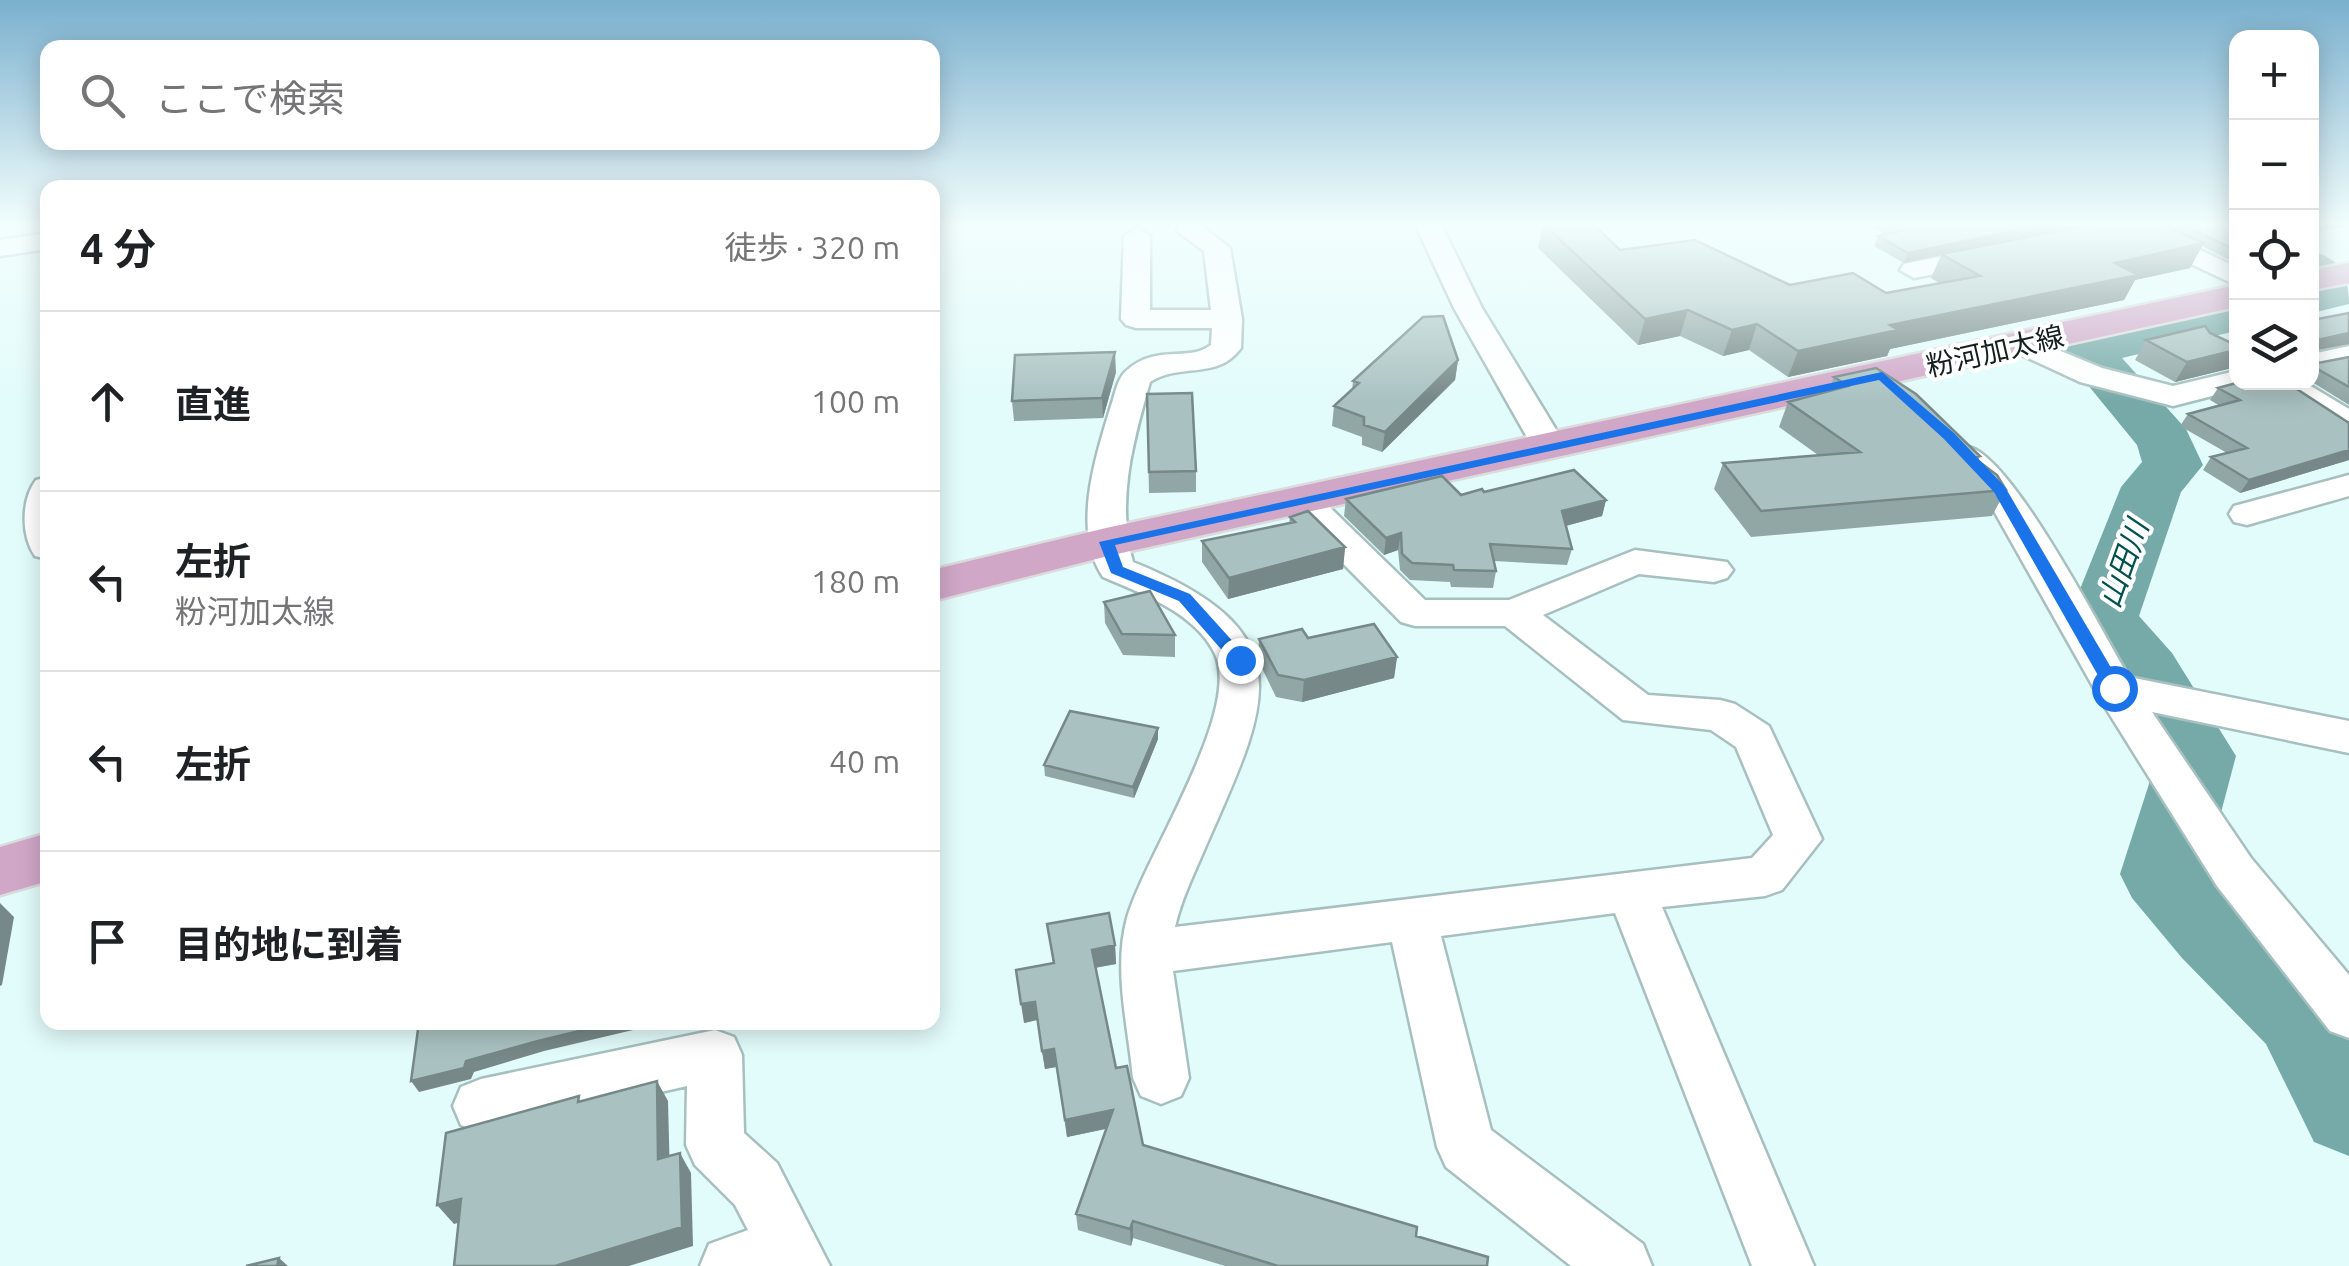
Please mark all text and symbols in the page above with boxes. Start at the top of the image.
map controls [2229,30,2319,390]
button: + [2229,30,2319,120]
search box [40,40,940,150]
icon: search [75,68,130,123]
text: ここで検索 [155,77,345,119]
button: − [2229,120,2319,210]
button: locate [2229,210,2319,300]
text: 4 分 [80,225,156,272]
text: 徒歩 · 320 m [724,229,900,265]
button: layers [2229,300,2319,390]
street label: 粉河加太線 [1923,320,2067,381]
icon: ahead [80,374,135,429]
text: 直進 [175,383,251,425]
text: 100 m [811,383,900,419]
water label: 山田川 [2092,513,2155,612]
text: 左折 [175,540,251,582]
icon: left [80,554,135,609]
text: 180 m [811,563,900,599]
text: 粉河加太線 [175,593,335,629]
route end [1218,638,1264,684]
route start [2092,666,2138,712]
icon: left [80,734,135,789]
text: 左折 [175,743,251,785]
text: 40 m [829,743,900,779]
icon: arrive [80,914,135,969]
text: 目的地に到着 [175,923,403,965]

